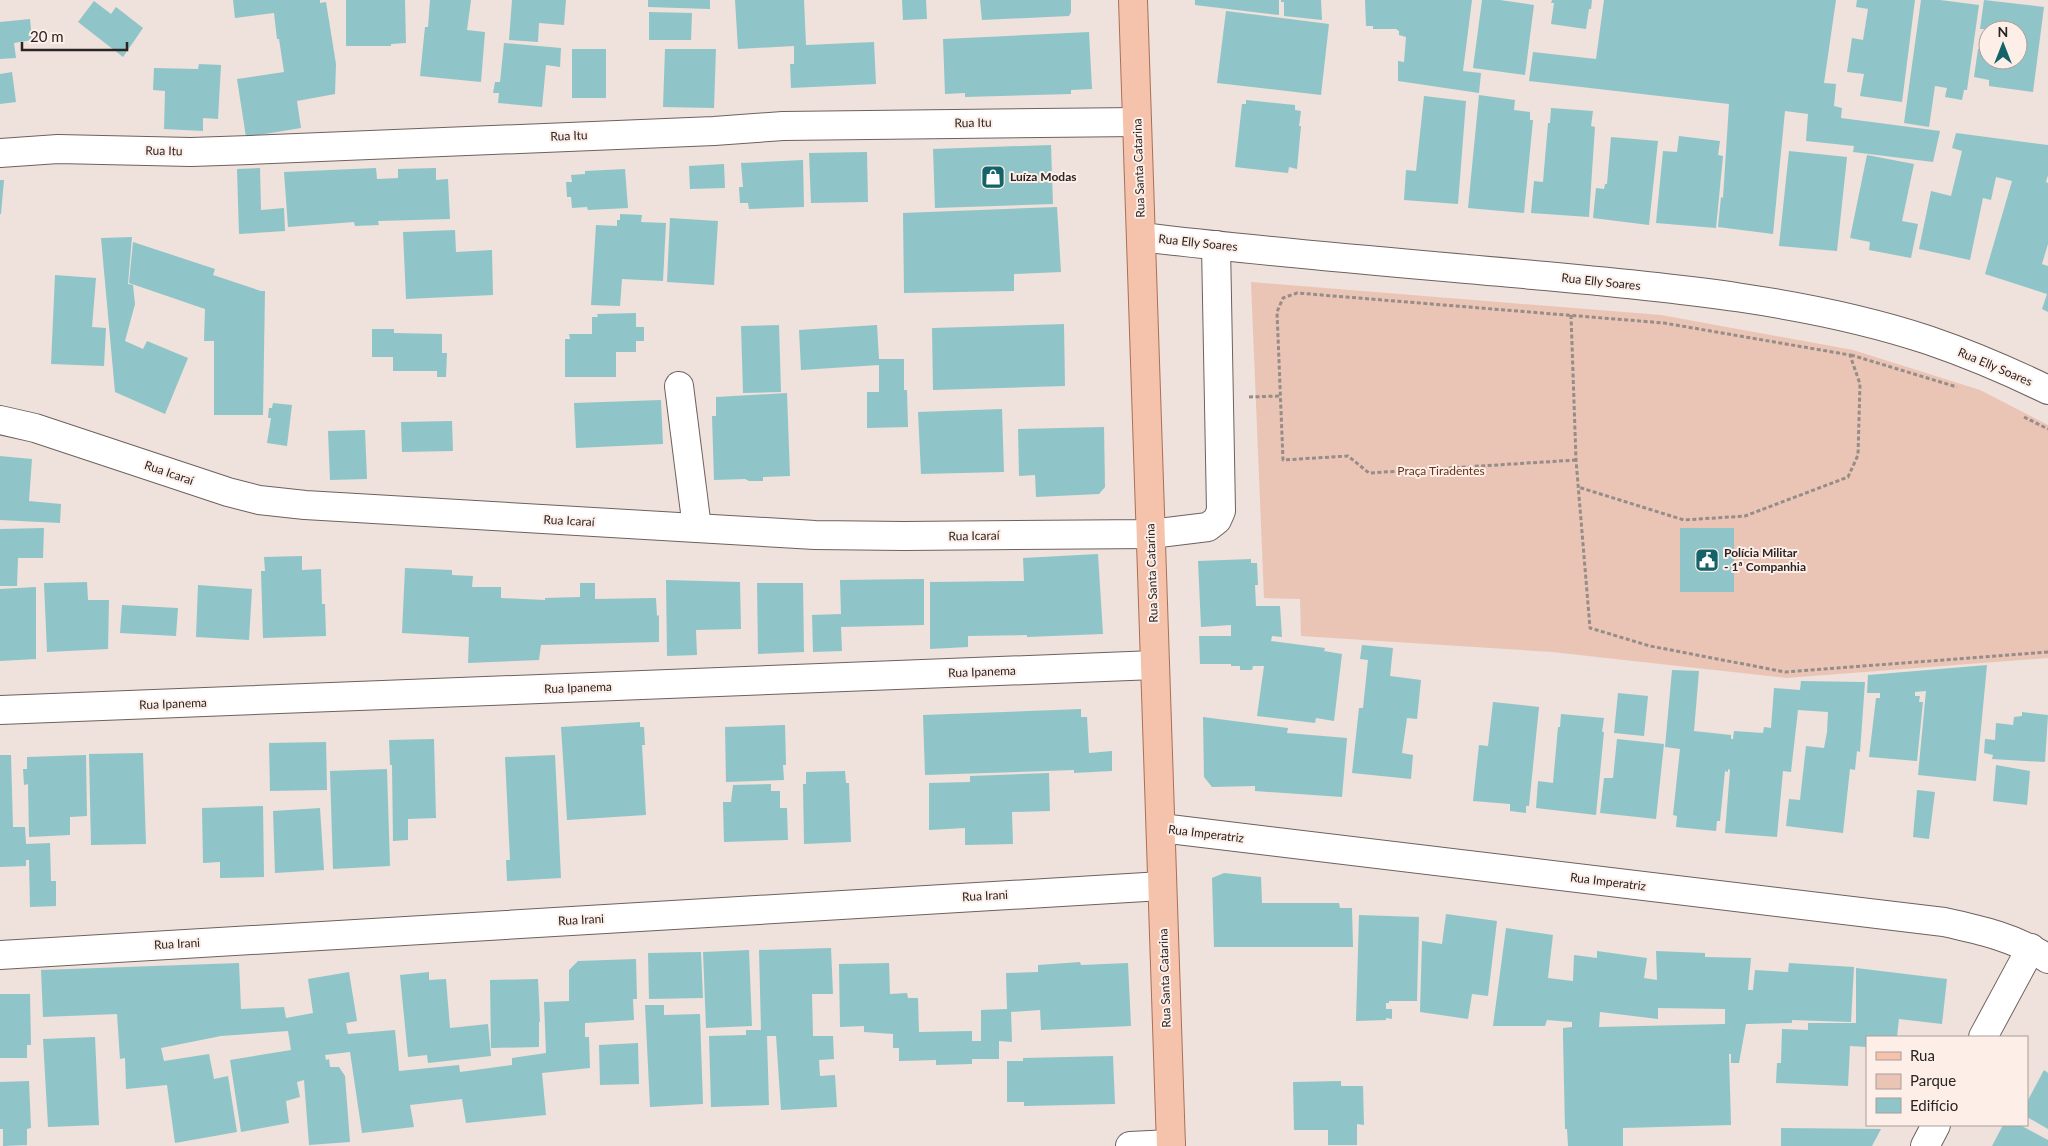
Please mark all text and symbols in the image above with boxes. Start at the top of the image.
scale bar [22,20,128,52]
north arrow [1978,20,2028,70]
text: N [1998,23,2008,40]
text: 20 m [30,27,64,45]
street label: Rua Itu [954,115,992,130]
street label: Rua Santa Catarina [1129,118,1148,218]
street label: Rua Itu [550,127,588,144]
street label: Rua Itu [145,143,183,158]
shop icon: Luíza Modas [980,164,1006,190]
place label: Luíza Modas [1010,169,1077,184]
street label: Rua Elly Soares [1158,231,1238,254]
street label: Rua Elly Soares [1561,270,1641,293]
street label: Rua Elly Soares [1956,344,2035,389]
street label: Rua Icaraí [143,457,197,488]
park label: Praça Tiradentes [1397,463,1485,478]
street label: Rua Icaraí [543,512,596,529]
street label: Rua Santa Catarina [1142,523,1161,623]
street label: Rua Icaraí [948,528,1001,543]
place label: Polícia Militar - 1ª Companhia [1724,545,1806,574]
public building icon: Polícia Militar - 1ª Companhia [1694,547,1720,573]
street label: Rua Ipanema [948,663,1016,680]
street label: Rua Ipanema [544,679,612,696]
street label: Rua Ipanema [139,695,207,712]
street label: Rua Imperatriz [1167,821,1245,846]
street label: Rua Imperatriz [1569,869,1647,894]
street label: Rua Irani [962,887,1008,904]
street label: Rua Irani [558,911,604,928]
street label: Rua Santa Catarina [1155,928,1174,1028]
street label: Rua Irani [154,935,200,952]
legend [1866,1036,2028,1126]
text: Rua [1910,1046,1935,1064]
text: Parque [1910,1071,1956,1089]
text: Edifício [1910,1096,1958,1114]

